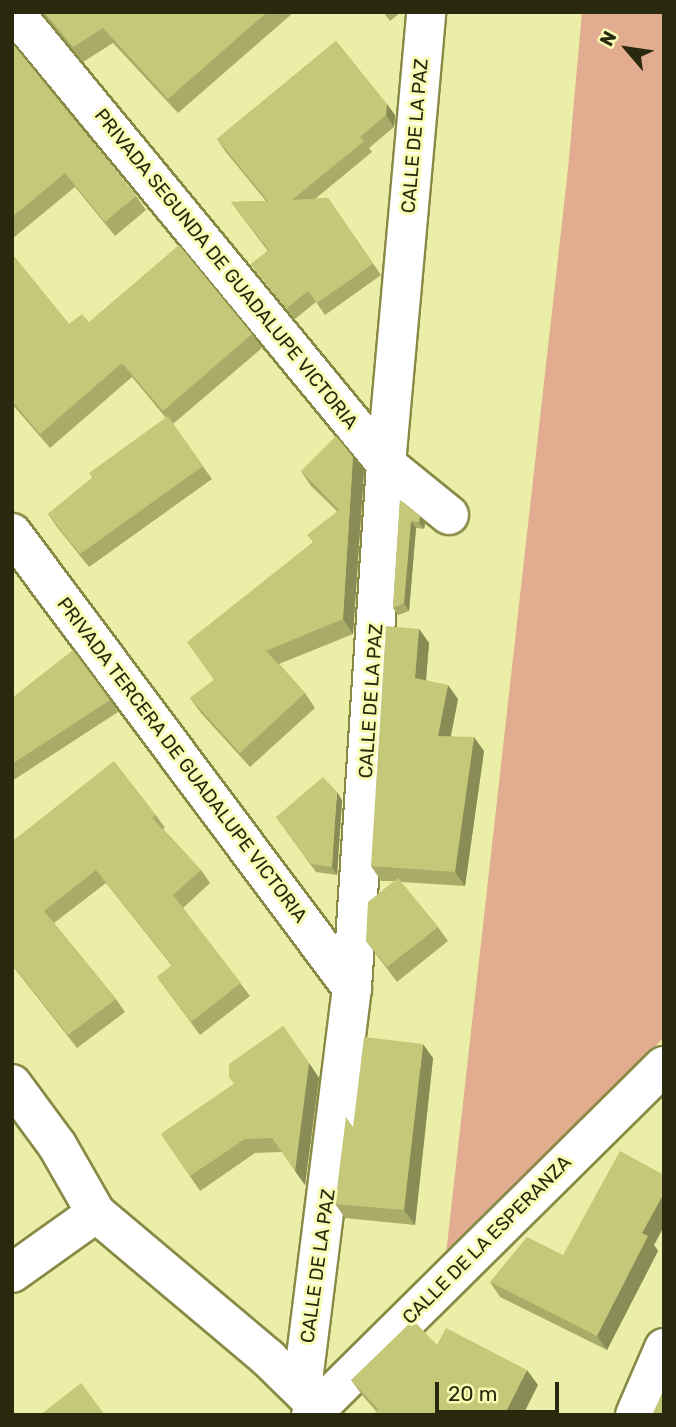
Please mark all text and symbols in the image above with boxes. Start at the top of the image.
north arrow [592,14,662,84]
text: N [595,27,622,50]
street label: CALLE DE LA PAZ [397,57,433,215]
street label: PRIVADA SEGUNDA DE GUADALUPE VICTORIA [89,104,363,434]
street label: PRIVADA TERCERA DE GUADALUPE VICTORIA [52,592,312,928]
street label: CALLE DE LA PAZ [354,623,388,779]
street label: CALLE DE LA ESPERANZA [398,1151,576,1329]
street label: CALLE DE LA PAZ [296,1187,340,1345]
scale bar [438,1368,562,1412]
text: 20 m [448,1381,497,1406]

